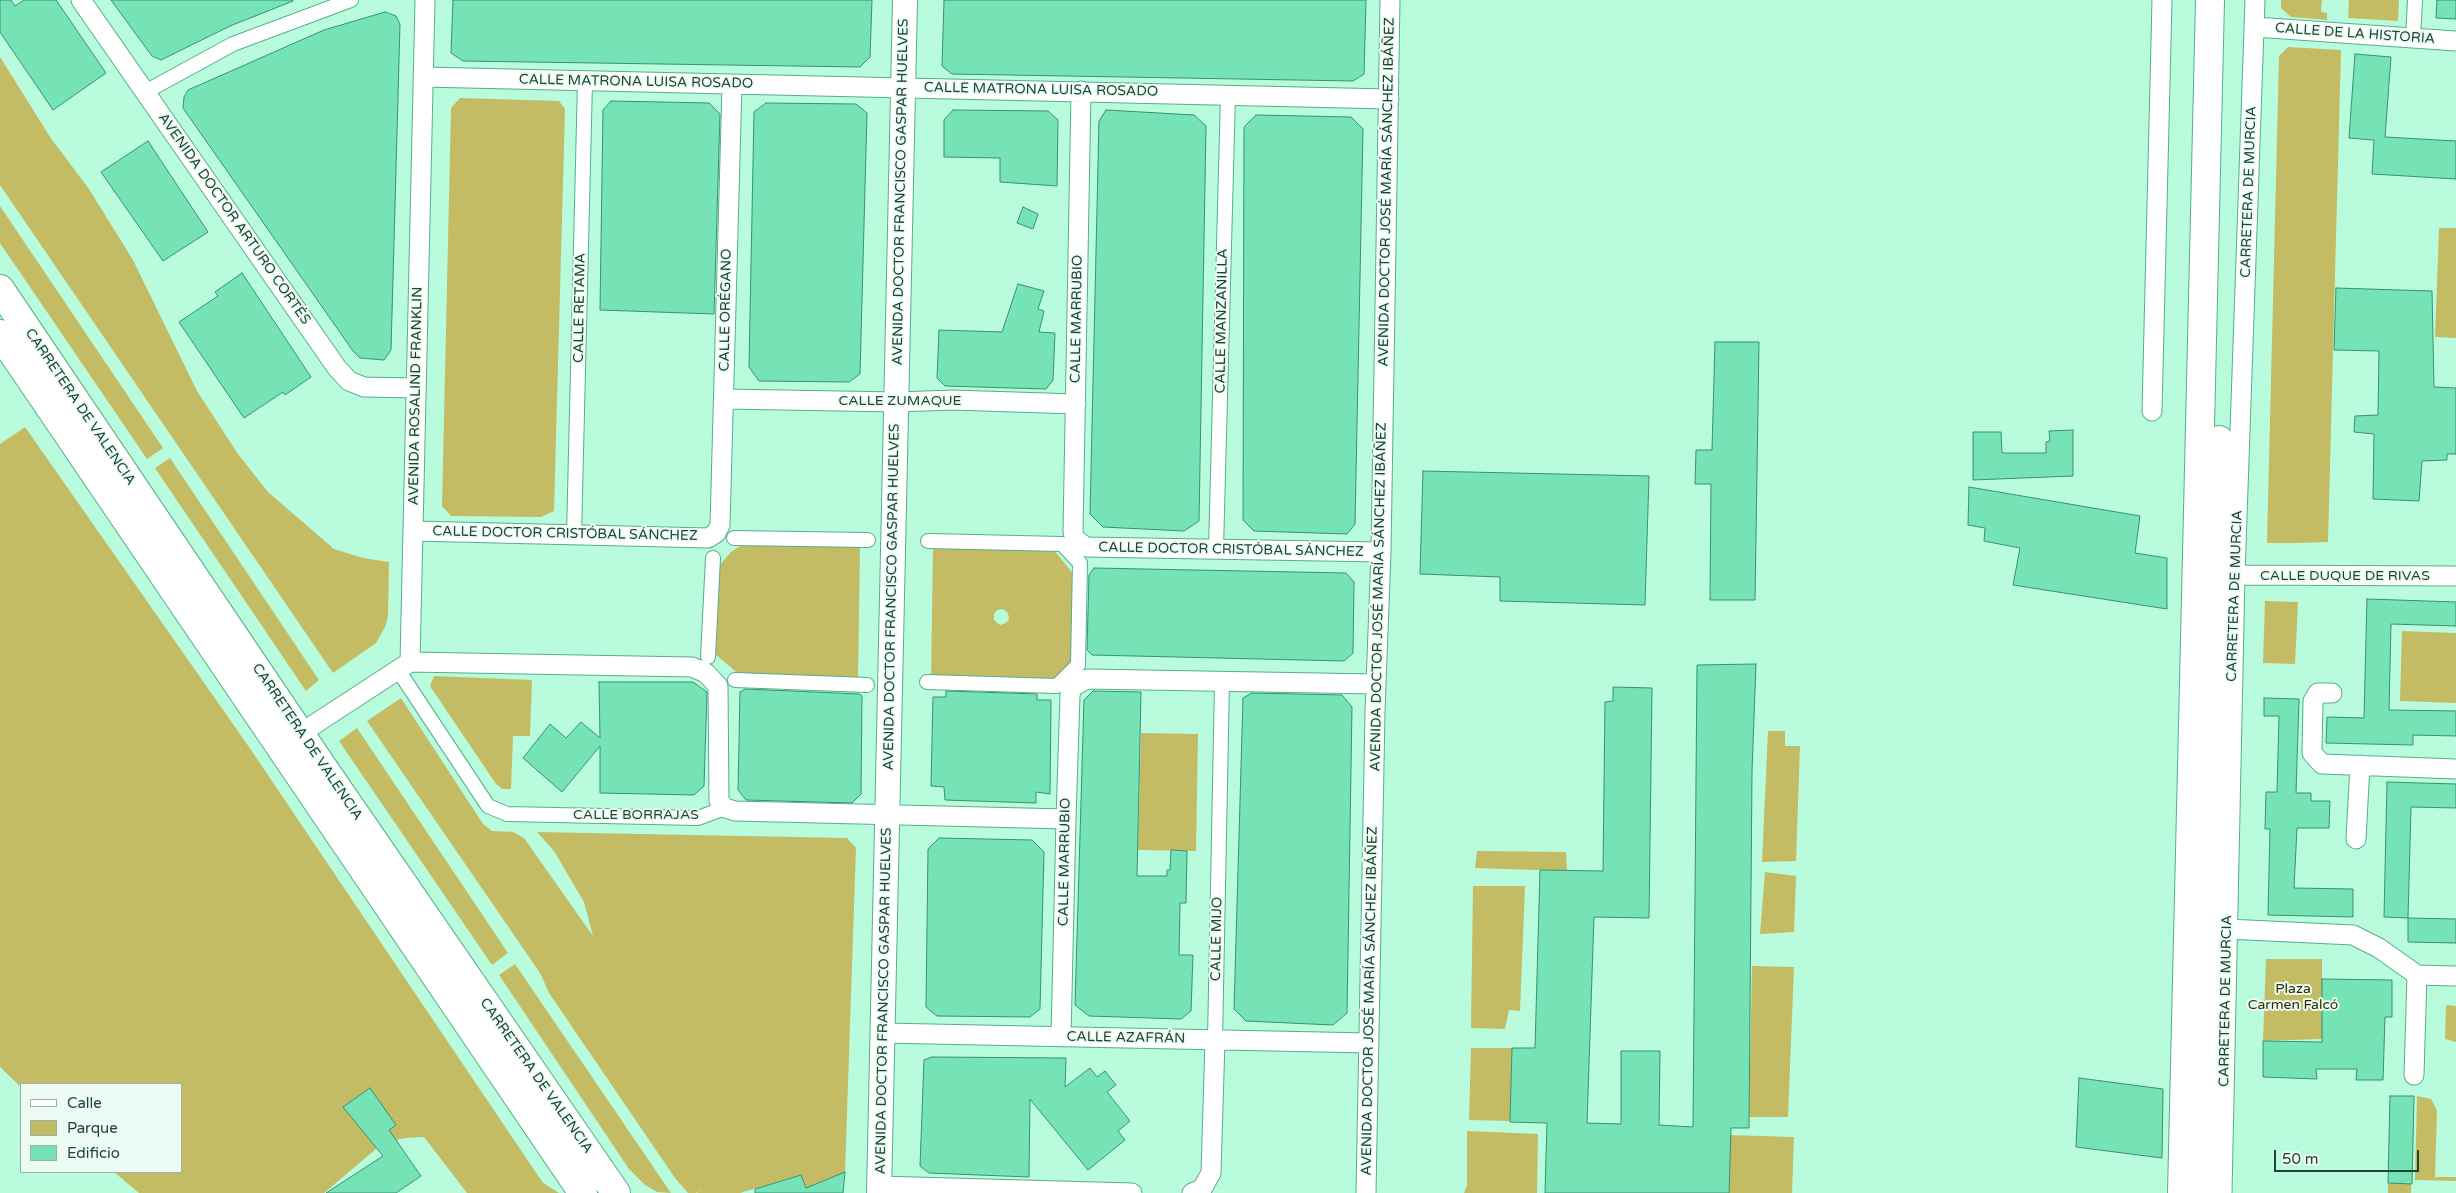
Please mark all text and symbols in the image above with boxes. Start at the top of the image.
street label: AVENIDA DOCTOR JOSÉ MARÍA SÁNCHEZ IBÁÑEZ [1376,17,1398,367]
street label: AVENIDA DOCTOR FRANCISCO GASPAR HUELVES [890,18,912,366]
street label: CALLE DE LA HISTORIA [2274,20,2436,48]
street label: CALLE MATRONA LUISA ROSADO [519,72,753,92]
street label: CALLE MATRONA LUISA ROSADO [924,80,1158,100]
street label: CARRETERA DE MURCIA [2238,106,2260,278]
street label: AVENIDA DOCTOR ARTURO CORTÉS [154,110,314,328]
street label: CALLE MANZANILLA [1212,248,1232,394]
street label: CALLE ORÉGANO [717,249,735,371]
street label: CALLE RETAMA [571,253,589,363]
street label: CALLE MARRUBIO [1067,255,1087,383]
street label: AVENIDA ROSALIND FRANKLIN [406,286,426,506]
street label: CARRETERA DE VALENCIA [21,325,139,489]
street label: CALLE ZUMAQUE [838,393,962,409]
street label: AVENIDA DOCTOR JOSÉ MARÍA SÁNCHEZ IBÁÑEZ [1368,422,1390,772]
street label: AVENIDA DOCTOR FRANCISCO GASPAR HUELVES [881,423,903,771]
street label: CARRETERA DE MURCIA [2224,510,2246,682]
street label: CALLE DOCTOR CRISTÓBAL SÁNCHEZ [432,523,698,545]
street label: CALLE DOCTOR CRISTÓBAL SÁNCHEZ [1098,539,1364,561]
street label: CALLE DUQUE DE RIVAS [2260,568,2430,584]
street label: CARRETERA DE VALENCIA [248,660,366,824]
street label: CALLE MARRUBIO [1055,798,1075,926]
street label: CALLE BORRAJAS [573,807,699,823]
street label: AVENIDA DOCTOR JOSÉ MARÍA SÁNCHEZ IBÁÑEZ [1359,826,1381,1176]
street label: AVENIDA DOCTOR FRANCISCO GASPAR HUELVES [873,827,895,1175]
street label: CALLE MIJO [1208,897,1226,981]
street label: CARRETERA DE MURCIA [2216,915,2236,1087]
park label: Plaza Carmen Falcó [2248,981,2338,1014]
street label: CARRETERA DE VALENCIA [476,995,596,1157]
street label: CALLE AZAFRÁN [1066,1029,1186,1047]
legend [20,1083,182,1173]
text: Calle [67,1094,102,1112]
text: Parque [67,1119,118,1137]
scale bar [2276,1140,2421,1172]
text: Edificio [67,1144,120,1162]
text: 50 m [2282,1150,2319,1168]

